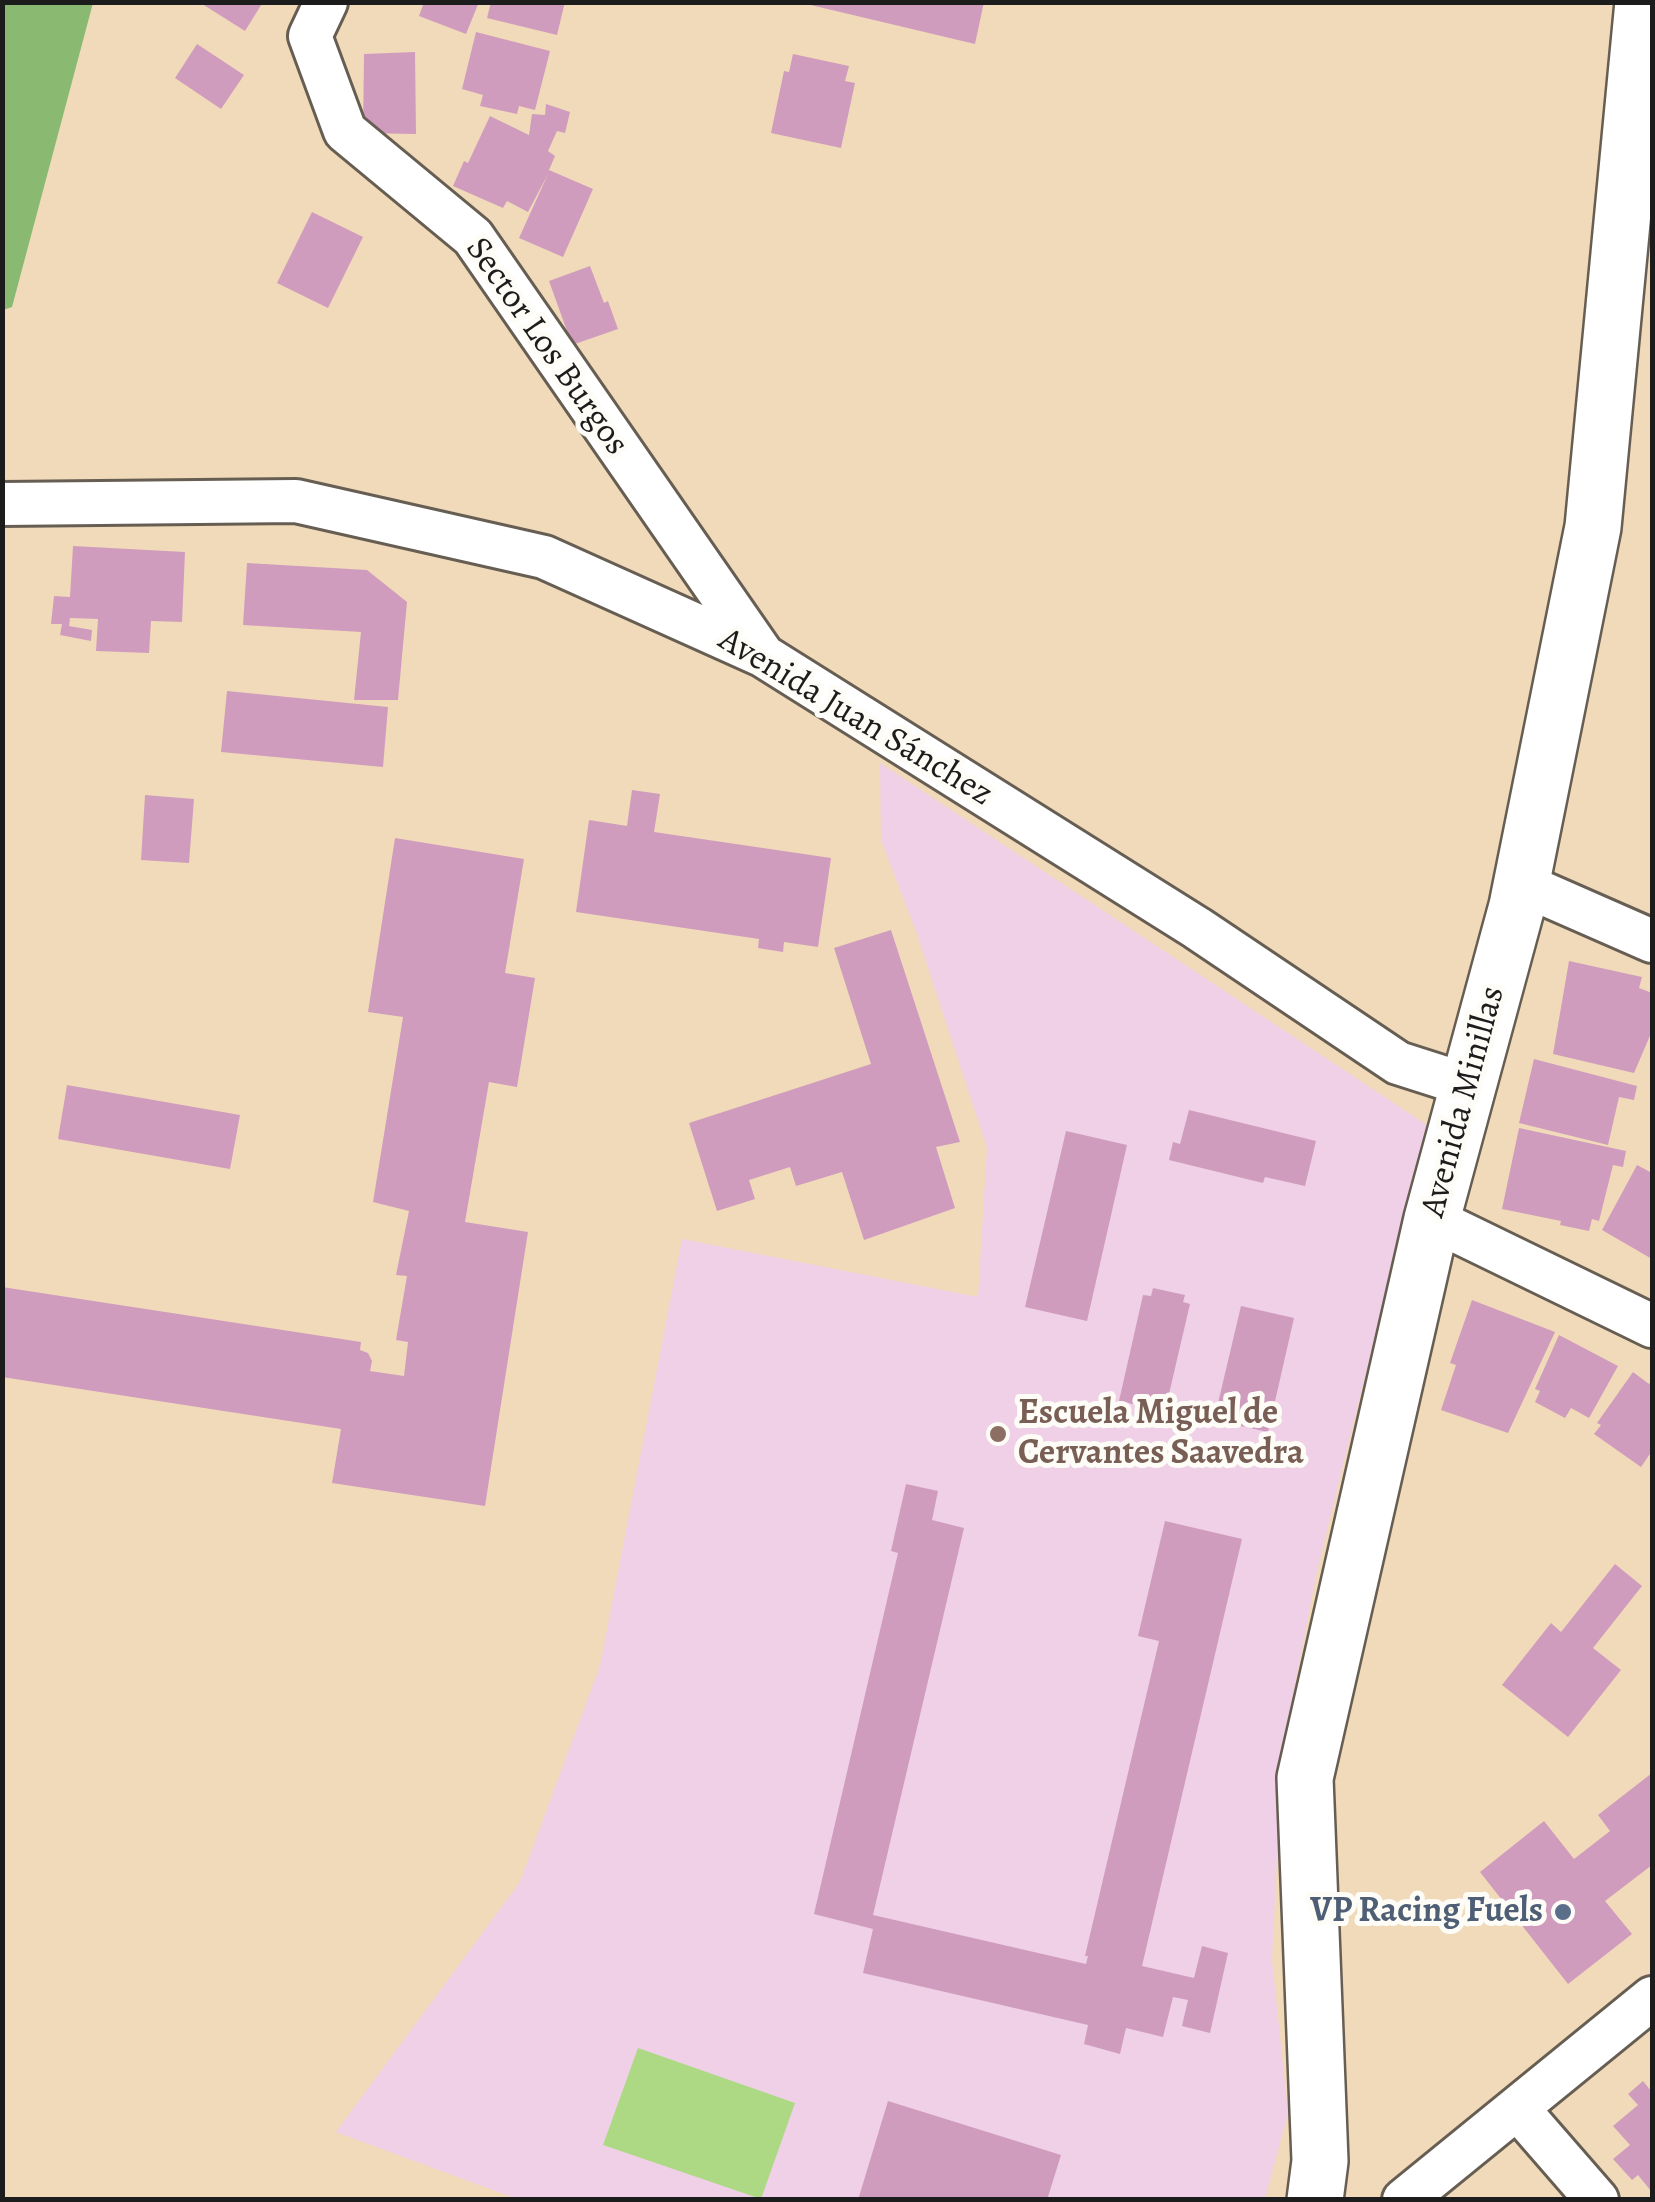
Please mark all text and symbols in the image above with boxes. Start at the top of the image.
street label: Sector Los Burgos [455,230,637,464]
street label: Avenida Juan Sánchez [711,620,999,816]
street label: Avenida Minillas [1413,982,1515,1222]
place label: Escuela Miguel de Cervantes Saavedra [1018,1393,1304,1475]
marker: Escuela Miguel de Cervantes Saavedra [987,1423,1009,1445]
place label: VP Racing Fuels [1310,1891,1543,1933]
marker: VP Racing Fuels [1552,1901,1574,1923]

